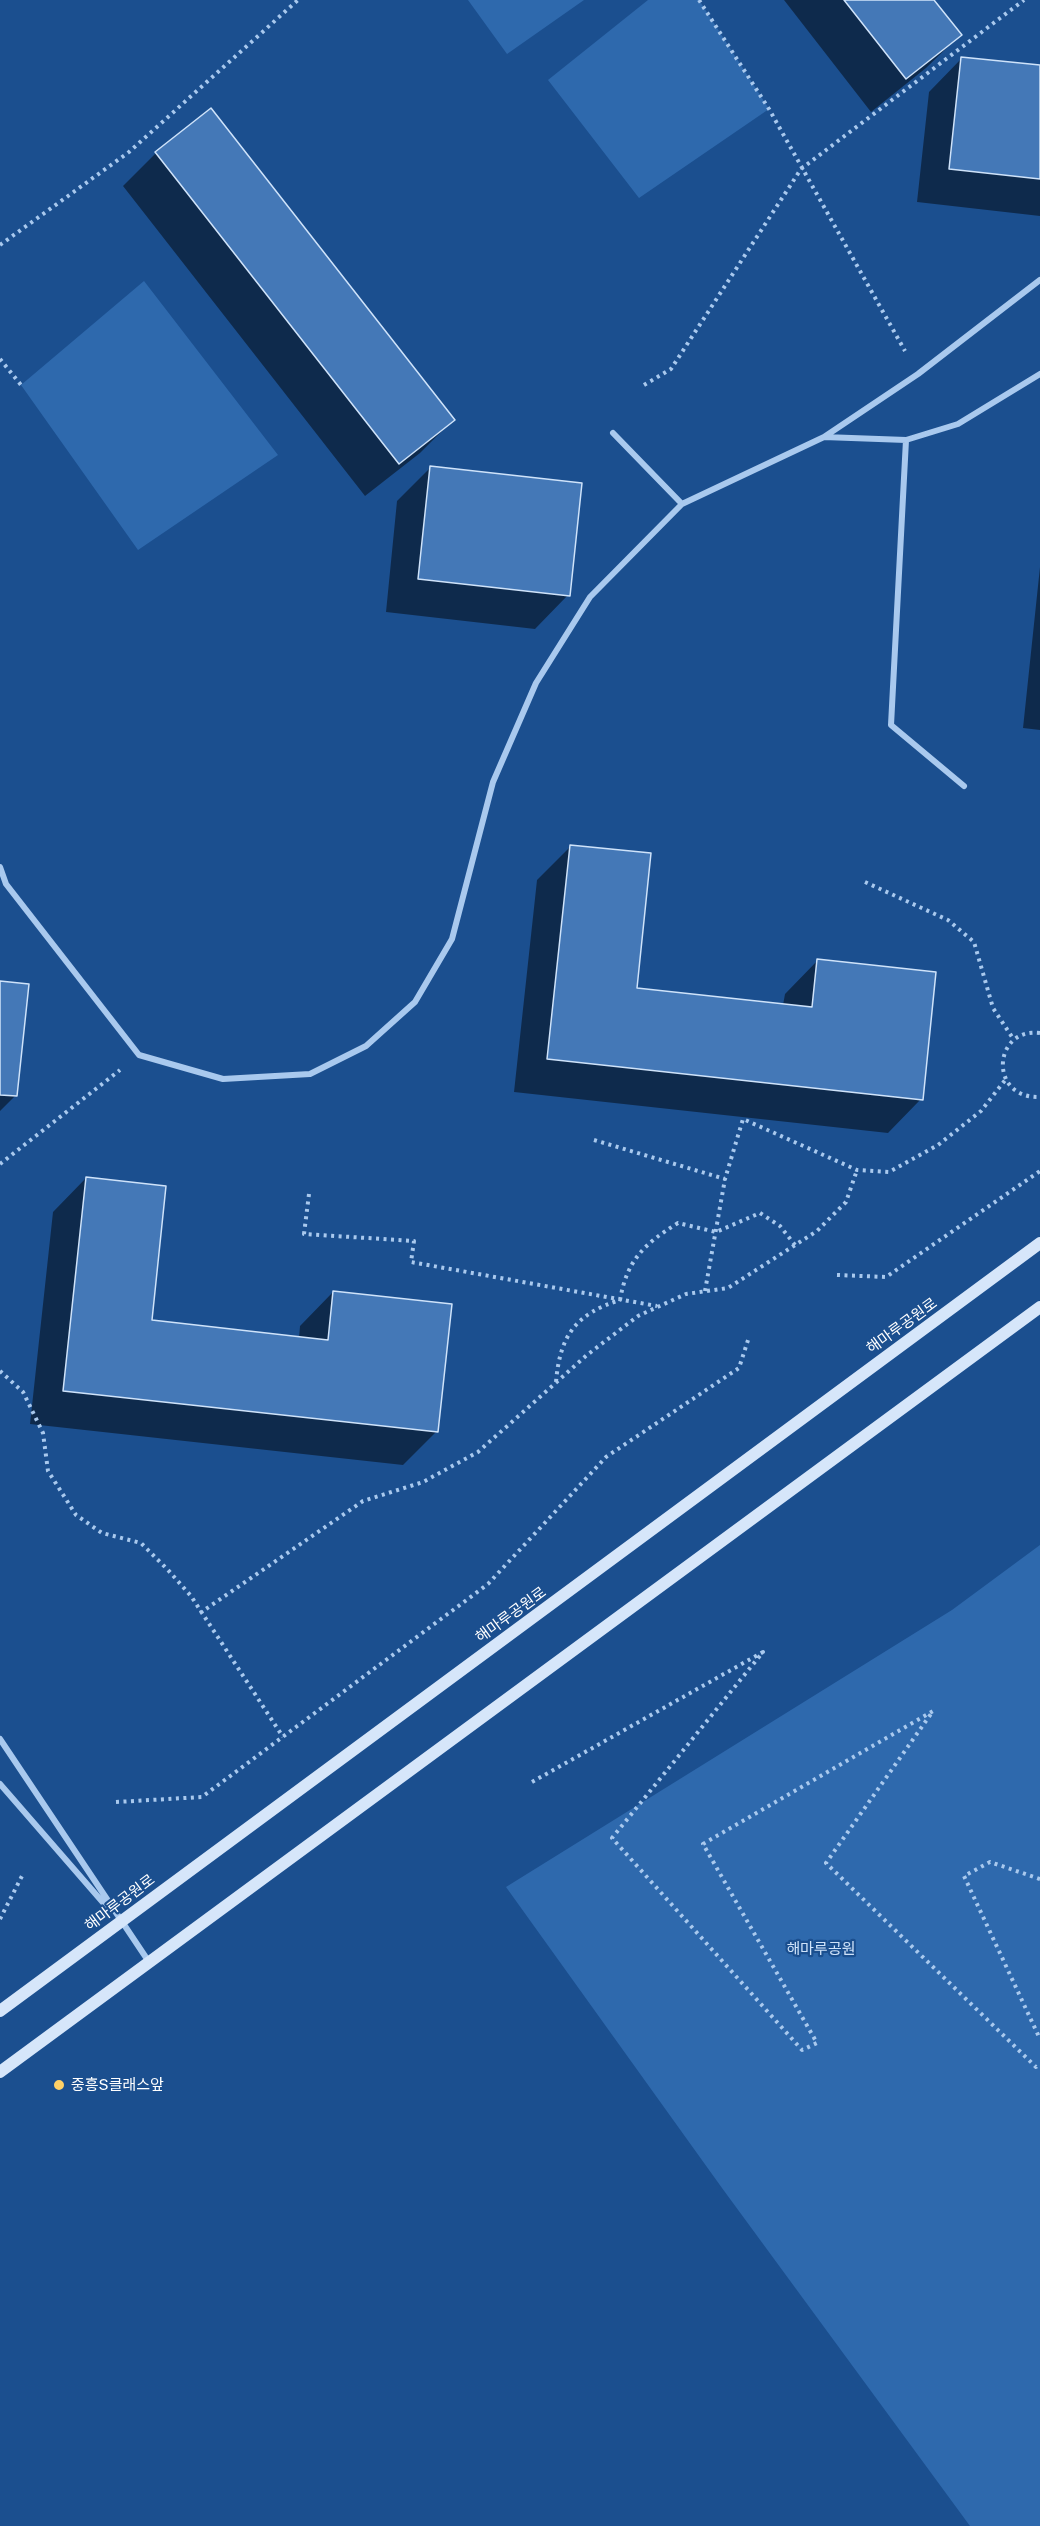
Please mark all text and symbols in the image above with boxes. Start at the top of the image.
street label: 해마루공원로 [863,1294,941,1358]
street label: 해마루공원로 [472,1583,550,1647]
street label: 해마루공원로 [82,1871,158,1935]
park label: 해마루공원 [787,1940,855,1958]
place label: 중흥S클래스앞 [71,2076,164,2094]
marker: 중흥S클래스앞 [52,2078,66,2092]

